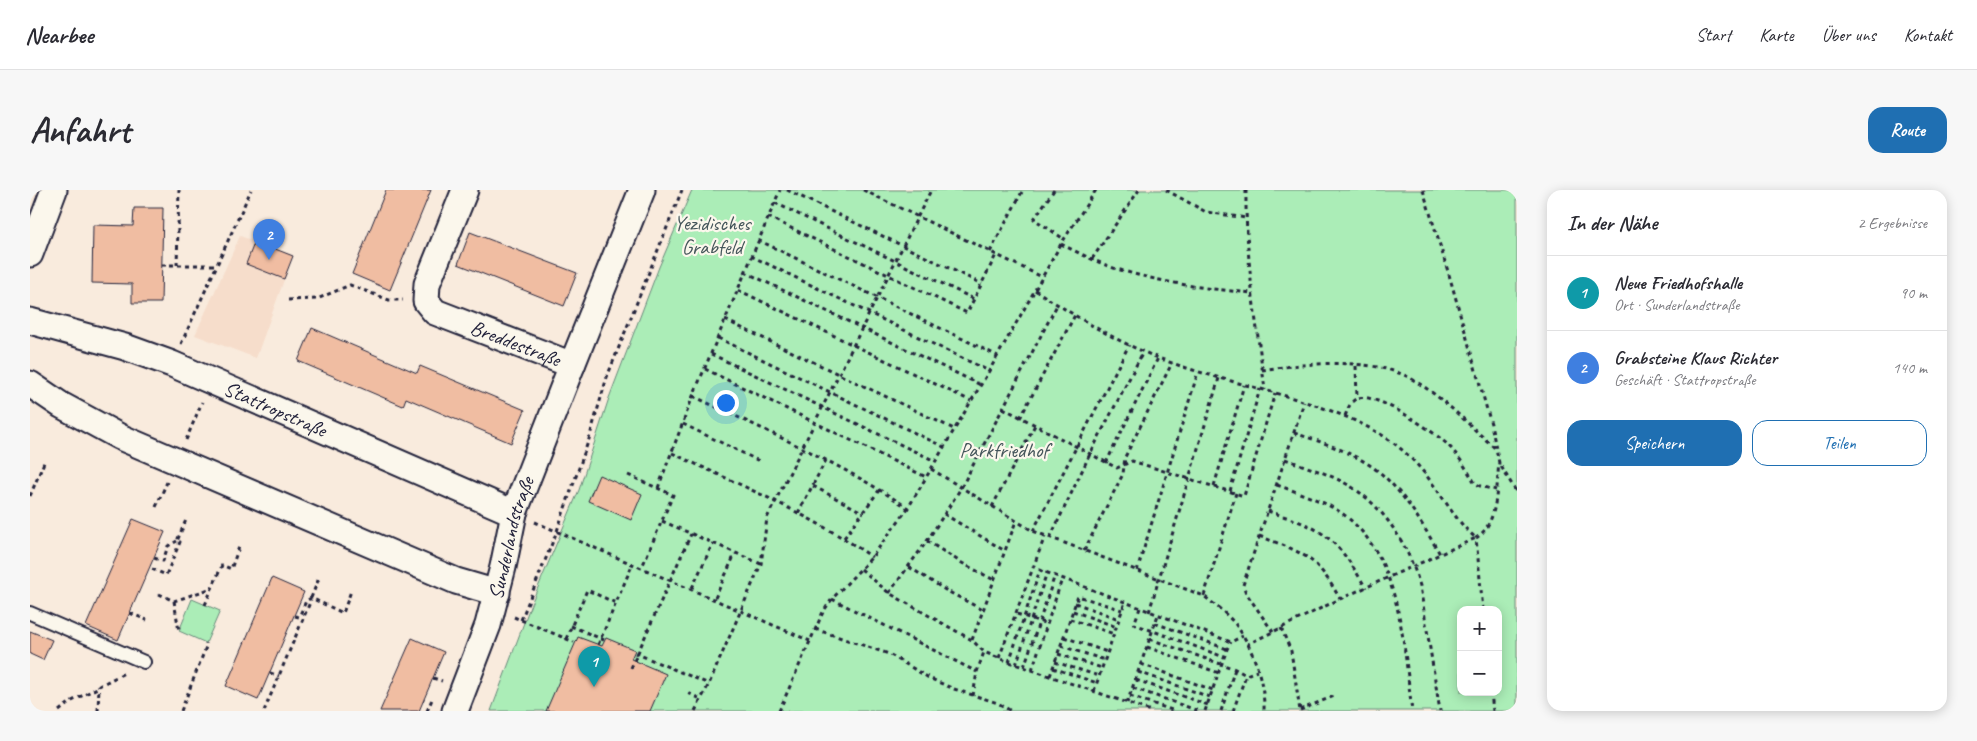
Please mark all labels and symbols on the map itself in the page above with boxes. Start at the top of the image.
park label: Yezidisches Grabfeld [673,210,752,260]
pin: 2 [253,219,285,260]
street label: Breddestraße [467,314,566,373]
street label: Stattropstraße [220,375,332,444]
your location [713,390,739,416]
park label: Parkfriedhof [959,437,1053,463]
street label: Sunderlandstraße [482,471,541,602]
pin: 1 [578,646,610,687]

